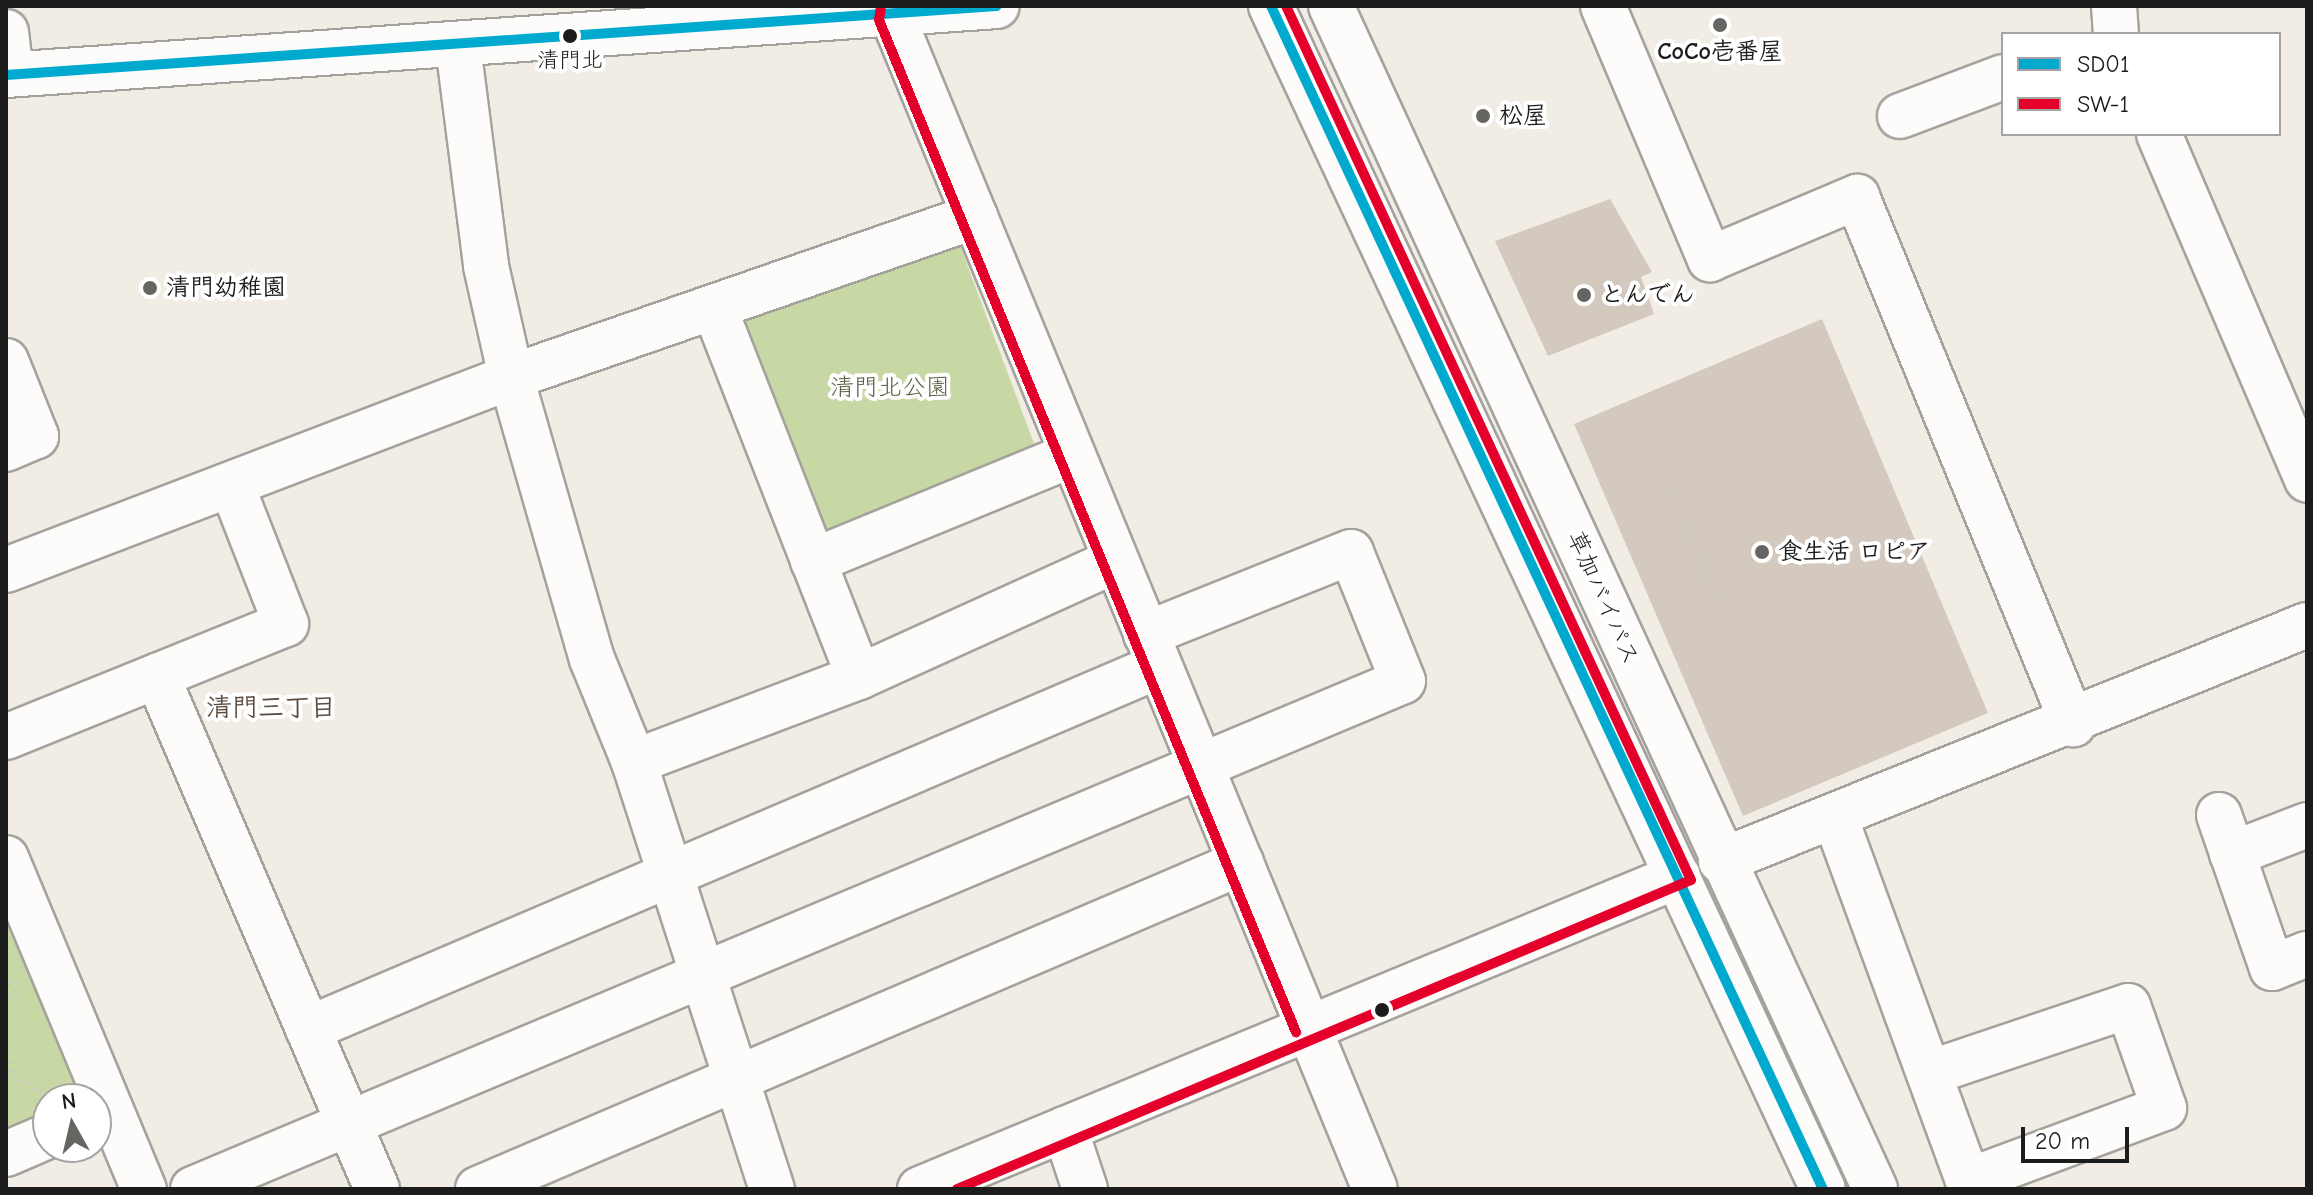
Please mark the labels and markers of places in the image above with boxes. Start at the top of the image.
marker: CoCo壱番屋 [1711,16,1729,34]
marker: 清門北 [562,28,578,44]
place label: CoCo壱番屋 [1657,38,1783,66]
place label: 清門北 [537,48,603,74]
place label: 松屋 [1499,102,1547,130]
marker: 松屋 [1474,107,1492,125]
place label: 清門幼稚園 [166,274,286,302]
marker: 清門幼稚園 [141,279,159,297]
place label: とんでん [1600,281,1696,309]
marker: とんでん [1575,286,1593,304]
place label: 食生活 ロピア [1778,538,1931,566]
marker: 食生活 ロピア [1753,543,1771,561]
unlabelled marker [1374,1002,1390,1018]

